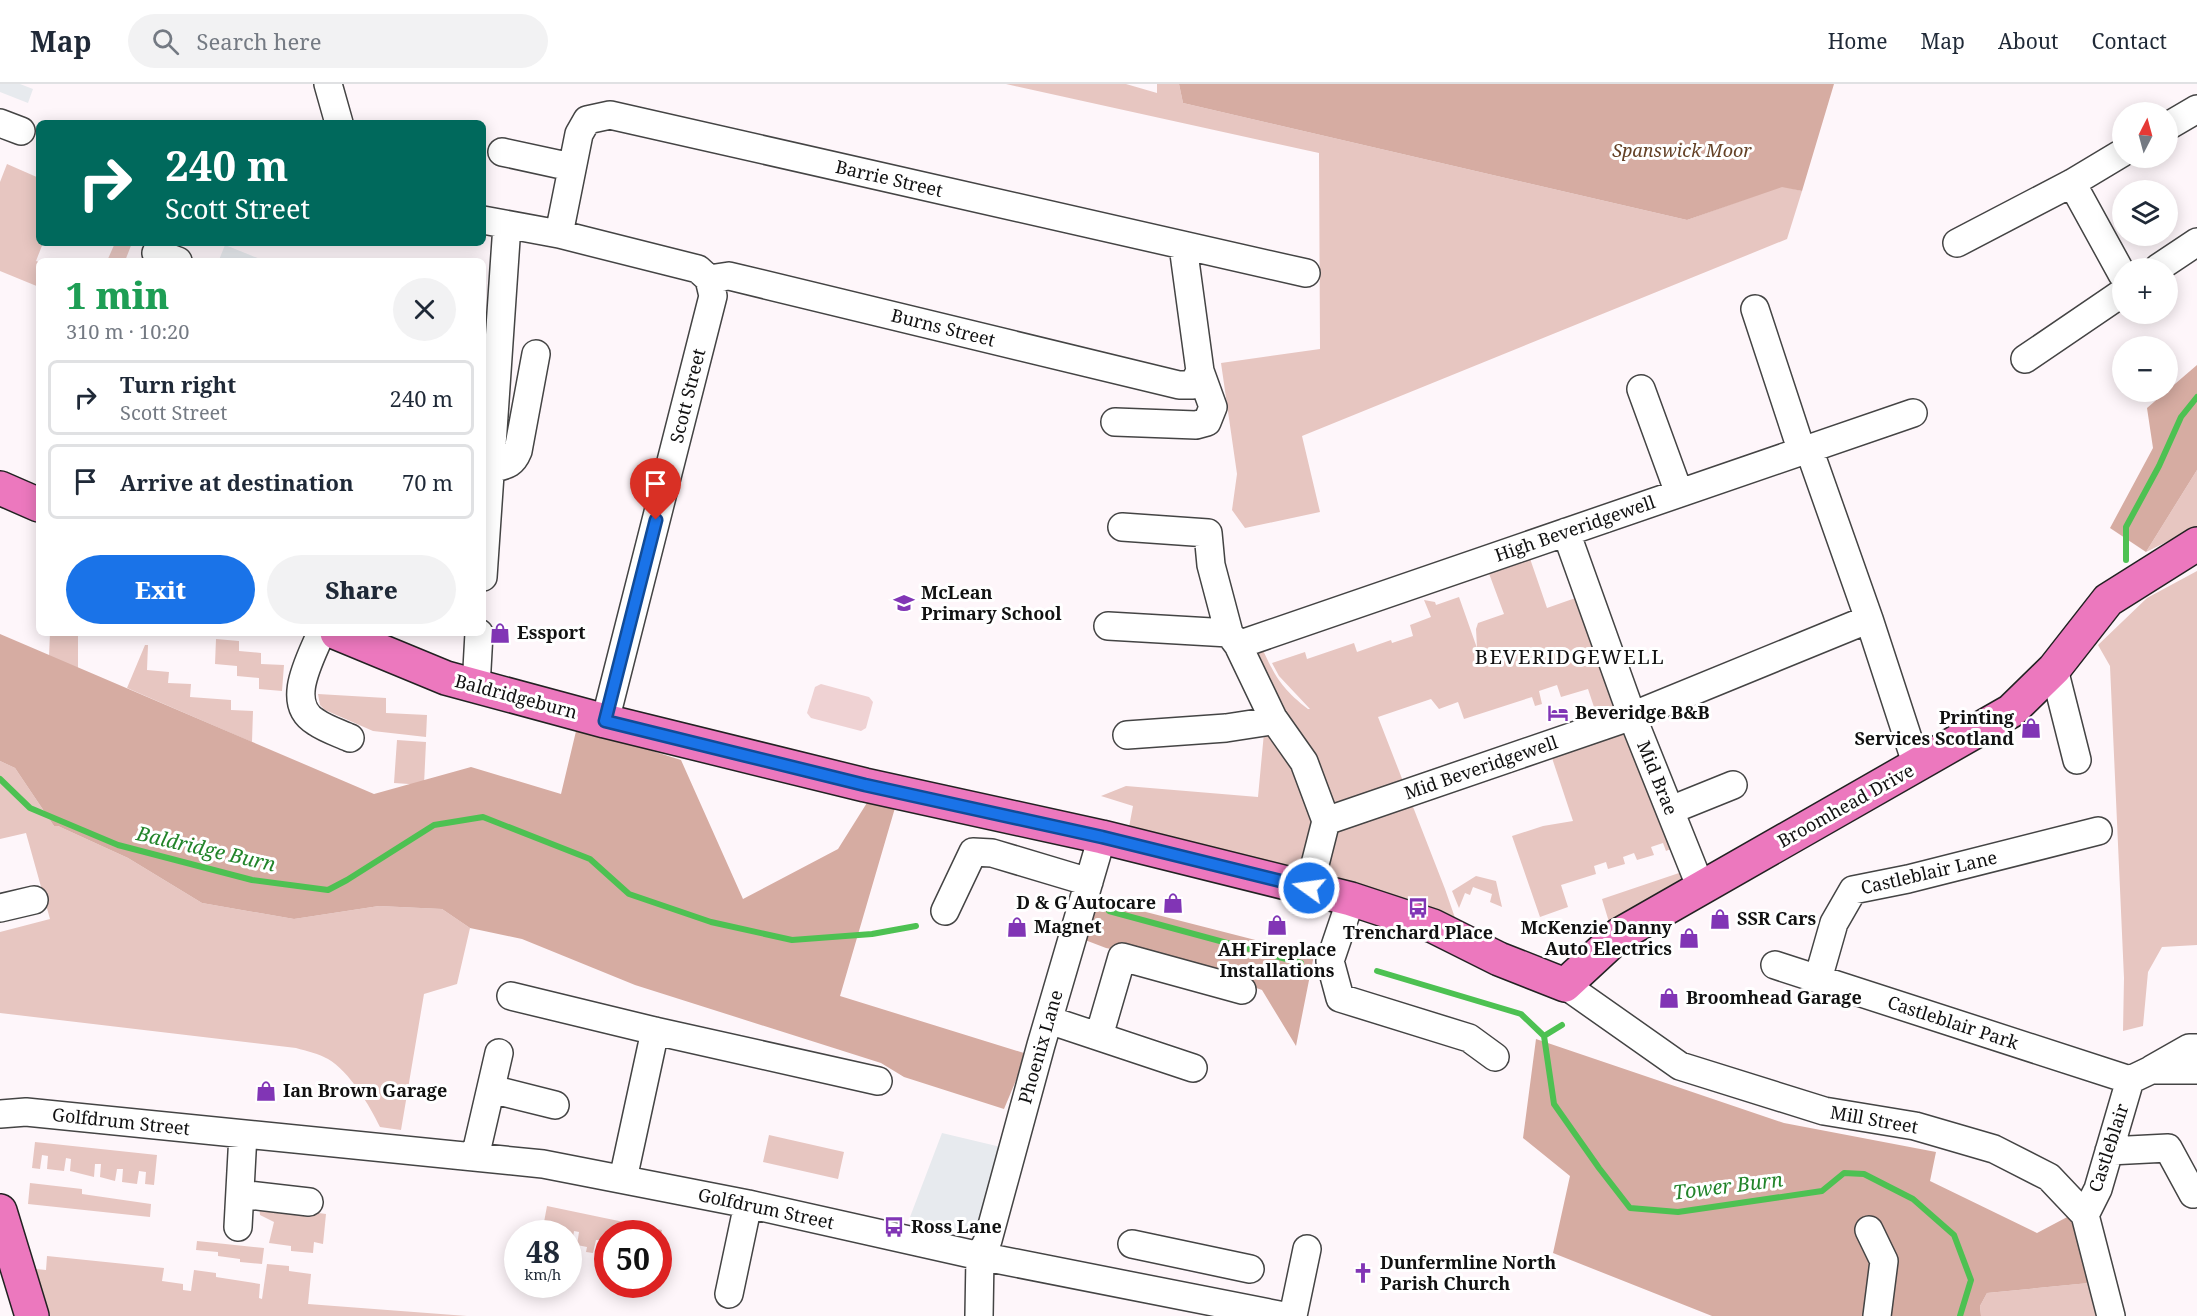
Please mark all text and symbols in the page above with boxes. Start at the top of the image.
search box [128,14,548,68]
text: Map [30,22,92,60]
icon: search [149,25,182,58]
text: Search here [197,26,321,56]
text: Home [1828,27,1888,55]
text: Map [1921,27,1965,55]
text: About [1998,27,2059,55]
text: Contact [2092,27,2167,55]
north arrow [2112,102,2178,168]
map controls [2112,102,2178,402]
text: 240 m [165,136,289,193]
park label: Spanswick Moor [1612,138,1752,162]
icon: right [66,144,144,222]
street label: Barrie Street [833,154,945,202]
button: layers [2112,180,2178,246]
text: Scott Street [165,190,310,227]
button: + [2112,258,2178,324]
text: 1 min [66,271,169,320]
button: close [393,278,456,341]
street label: Burns Street [889,303,998,352]
text: 310 m · 10:20 [66,318,189,345]
button: − [2112,336,2178,402]
street label: Scott Street [664,346,710,446]
text: Turn right [120,369,236,399]
icon: right [69,381,102,414]
text: 240 m [390,383,453,413]
text: Scott Street [120,399,227,426]
pin [630,458,681,520]
icon: arrive [69,465,102,498]
text: Arrive at destination [120,467,354,497]
text: 70 m [402,467,453,497]
icon: arrive [639,467,672,500]
street label: High Beveridgewell [1491,489,1658,567]
button: Exit [66,555,255,624]
button: Share [267,555,456,624]
place label: McLean Primary School [921,580,1062,625]
school or university icon: McLean Primary School [892,591,916,615]
place label: Essport [517,620,585,644]
shop icon: Essport [488,621,512,645]
district label: BEVERIDGEWELL [1475,643,1665,670]
street label: Baldridgeburn [452,668,580,724]
place label: Beveridge B&B [1575,700,1710,724]
hotel icon: Beveridge B&B [1546,701,1570,725]
place label: Printing Services Scotland [1854,705,2015,750]
shop icon: Printing Services Scotland [2019,716,2043,740]
street label: Mid Beveridgewell [1401,729,1561,805]
street label: Mid Brae [1632,737,1684,818]
street label: Broomhead Drive [1773,758,1918,853]
water label: Baldridge Burn [133,819,278,878]
street label: Castleblair Lane [1858,845,1999,899]
position arrow [1277,856,1341,920]
place label: D & G Autocare [1016,890,1156,914]
shop icon: D & G Autocare [1161,891,1185,915]
bus stop icon: Trenchard Place [1406,896,1430,920]
place label: SSR Cars [1737,906,1817,930]
shop icon: SSR Cars [1708,907,1732,931]
shop icon: AH Fireplace Installations [1265,913,1289,937]
place label: Magnet [1034,914,1102,938]
shop icon: Magnet [1005,915,1029,939]
place label: McKenzie Danny Auto Electrics [1521,915,1673,960]
place label: Trenchard Place [1343,920,1493,944]
shop icon: McKenzie Danny Auto Electrics [1677,926,1701,950]
place label: AH Fireplace Installations [1218,937,1336,982]
place label: Broomhead Garage [1686,985,1862,1009]
shop icon: Broomhead Garage [1657,986,1681,1010]
street label: Phoenix Lane [1012,987,1068,1106]
street label: Castleblair Park [1885,990,2022,1055]
place label: Ian Brown Garage [283,1078,447,1102]
shop icon: Ian Brown Garage [254,1079,278,1103]
street label: Mill Street [1828,1099,1920,1139]
street label: Castleblair [2082,1100,2134,1195]
street label: Golfdrum Street [51,1102,191,1140]
water label: Tower Burn [1672,1165,1784,1206]
street label: Golfdrum Street [696,1182,836,1234]
place label: Ross Lane [911,1214,1002,1238]
bus stop icon: Ross Lane [882,1215,906,1239]
speed limit sign: 50 [594,1220,672,1298]
text: 48 [526,1231,560,1272]
place label: Dunfermline North Parish Church [1380,1250,1556,1295]
church icon: Dunfermline North Parish Church [1351,1261,1375,1285]
text: km/h [525,1264,561,1284]

